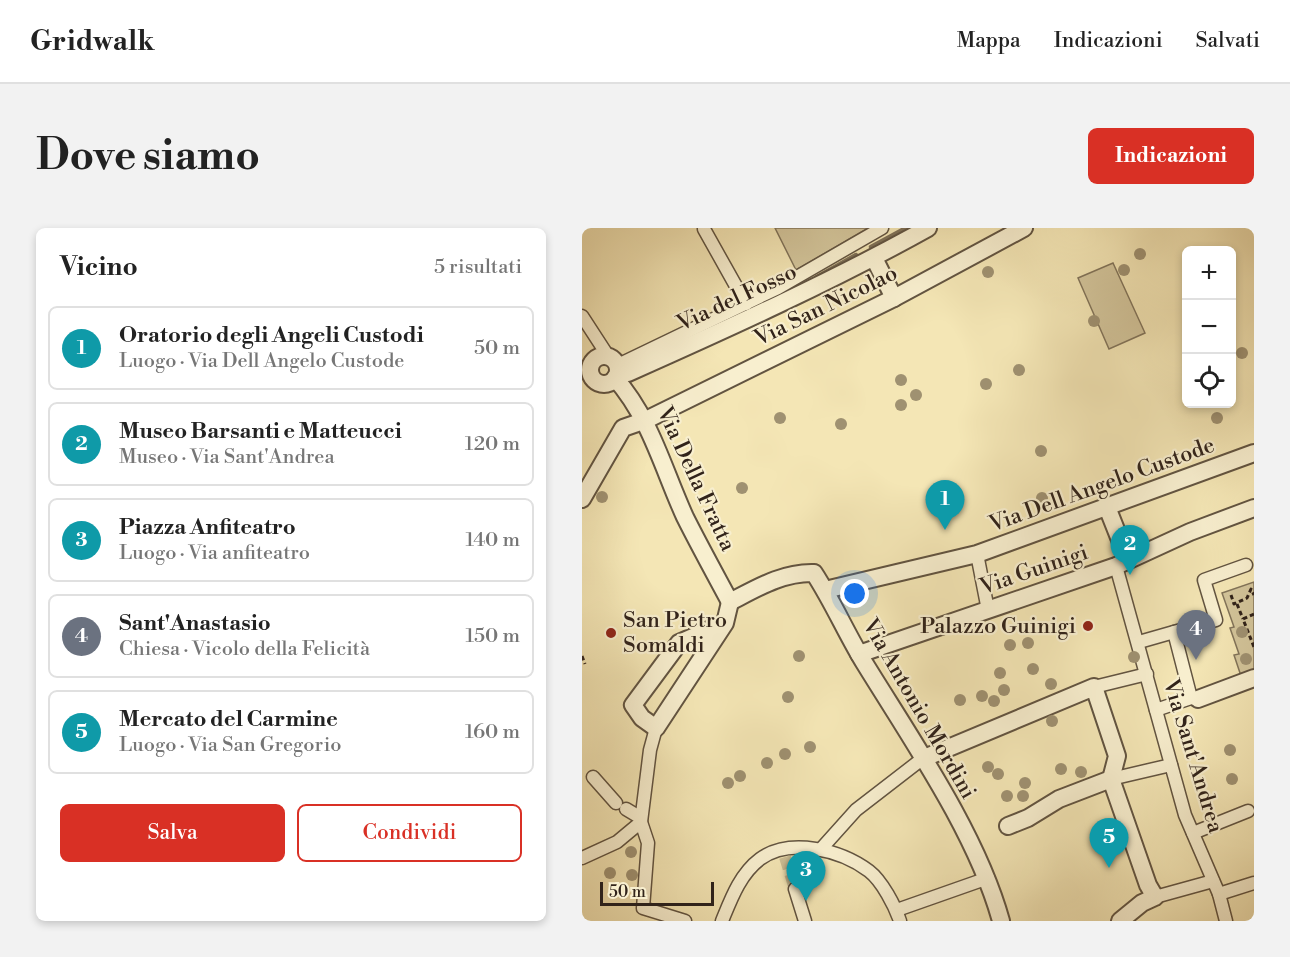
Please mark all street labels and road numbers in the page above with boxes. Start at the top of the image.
street label: Via del Fosso [672,259,801,338]
street label: Via San Nicolao [749,260,902,353]
street label: Via Della Fratta [650,402,742,556]
street label: Via Dell Angelo Custode [985,432,1218,539]
street label: Via Guinigi [975,539,1092,601]
street label: Via Antonio Mordini [856,613,982,804]
street label: Via Sant'Andrea [1157,675,1229,837]

